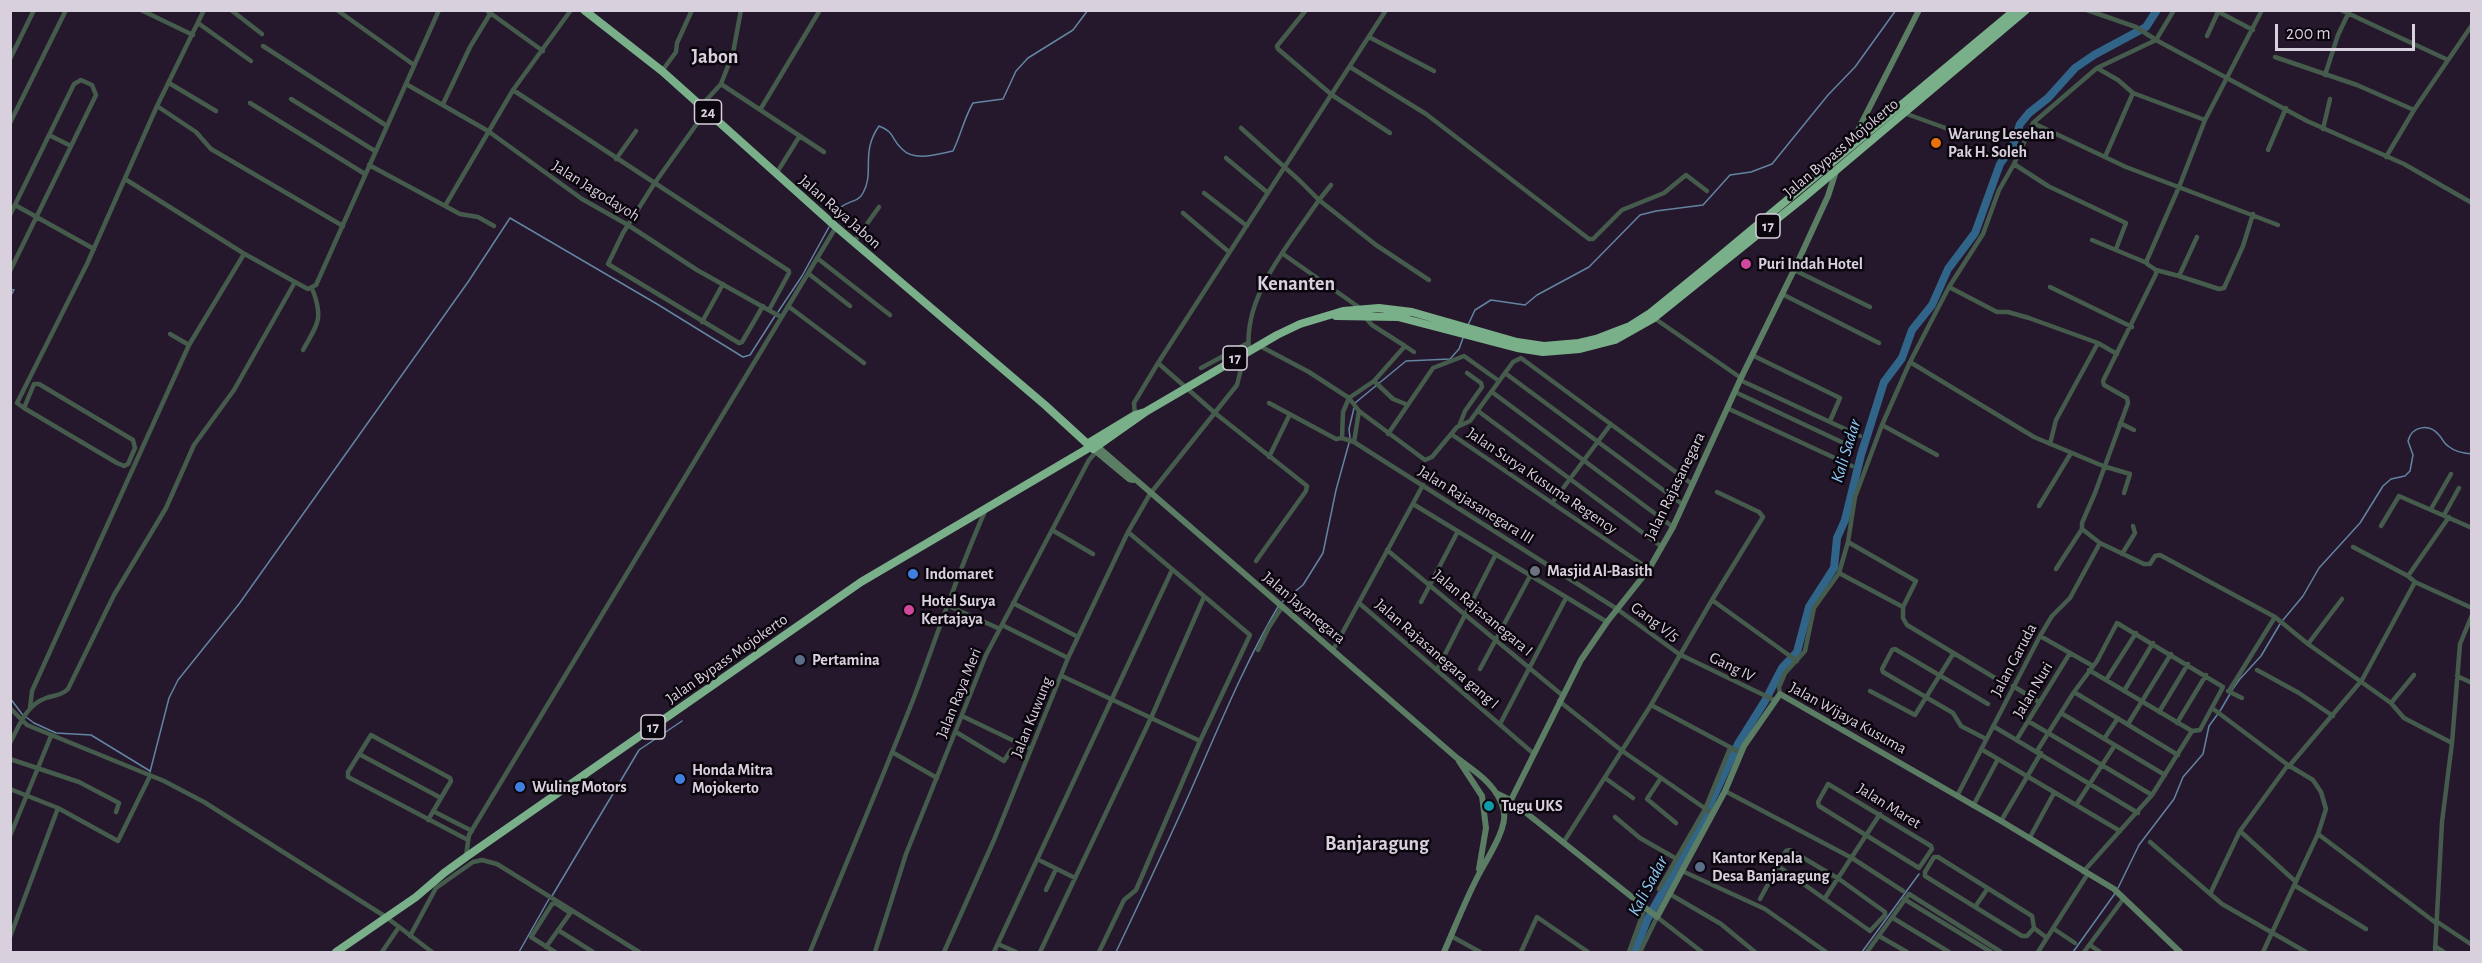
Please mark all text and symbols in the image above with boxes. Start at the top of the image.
scale bar [2278,12,2418,50]
text: 200 m [2286,25,2331,43]
district label: Jabon [692,45,738,69]
street label: Jalan Bypass Mojokerto [1780,94,1902,202]
road number: 24 [694,100,722,124]
place label: Warung Lesehan Pak H. Soleh [1948,124,2054,162]
marker: Warung Lesehan Pak H. Soleh [1929,136,1943,150]
street label: Jalan Jagodayoh [548,156,644,226]
street label: Jalan Raya Jabon [795,171,885,253]
road number: 17 [1756,214,1780,238]
place label: Puri Indah Hotel [1758,254,1863,274]
marker: Puri Indah Hotel [1739,257,1753,271]
district label: Kenanten [1257,272,1335,296]
road number: 17 [1223,346,1247,370]
water label: Kali Sadar [1826,417,1866,485]
street label: Jalan Surya Kusuma Regency [1463,424,1621,538]
street label: Jalan Rajasanegara [1641,429,1709,543]
street label: Jalan Rajasanegara III [1415,462,1537,548]
place label: Masjid Al-Basith [1547,561,1653,581]
place label: Indomaret [925,564,993,584]
marker: Masjid Al-Basith [1528,564,1542,578]
street label: Jalan Rajasanegara I [1429,566,1537,660]
marker: Indomaret [906,567,920,581]
street label: Jalan Jayanegara [1259,568,1349,648]
place label: Hotel Surya Kertajaya [921,591,996,629]
street label: Jalan Rajasanegara gang I [1371,595,1503,713]
street label: Gang V/5 [1627,598,1683,646]
marker: Hotel Surya Kertajaya [902,603,916,617]
street label: Jalan Bypass Mojokerto [662,610,792,708]
street label: Jalan Garuda [1987,620,2041,700]
street label: Jalan Raya Meri [932,645,986,741]
street label: Gang IV [1706,648,1758,686]
place label: Pertamina [812,650,880,670]
marker: Pertamina [793,653,807,667]
street label: Jalan Nuri [2009,659,2057,721]
street label: Jalan Kuwung [1007,674,1057,760]
street label: Jalan Wijaya Kusuma [1786,678,1910,758]
road number: 17 [641,715,665,739]
place label: Honda Mitra Mojokerto [692,760,773,798]
marker: Honda Mitra Mojokerto [673,772,687,786]
place label: Wuling Motors [532,777,627,797]
street label: Jalan Maret [1854,779,1924,833]
marker: Wuling Motors [513,780,527,794]
place label: Tugu UKS [1501,796,1563,816]
marker: Tugu UKS [1482,799,1496,813]
district label: Banjaragung [1325,832,1429,856]
place label: Kantor Kepala Desa Banjaragung [1712,848,1830,886]
water label: Kali Sadar [1623,852,1673,920]
marker: Kantor Kepala Desa Banjaragung [1693,860,1707,874]

